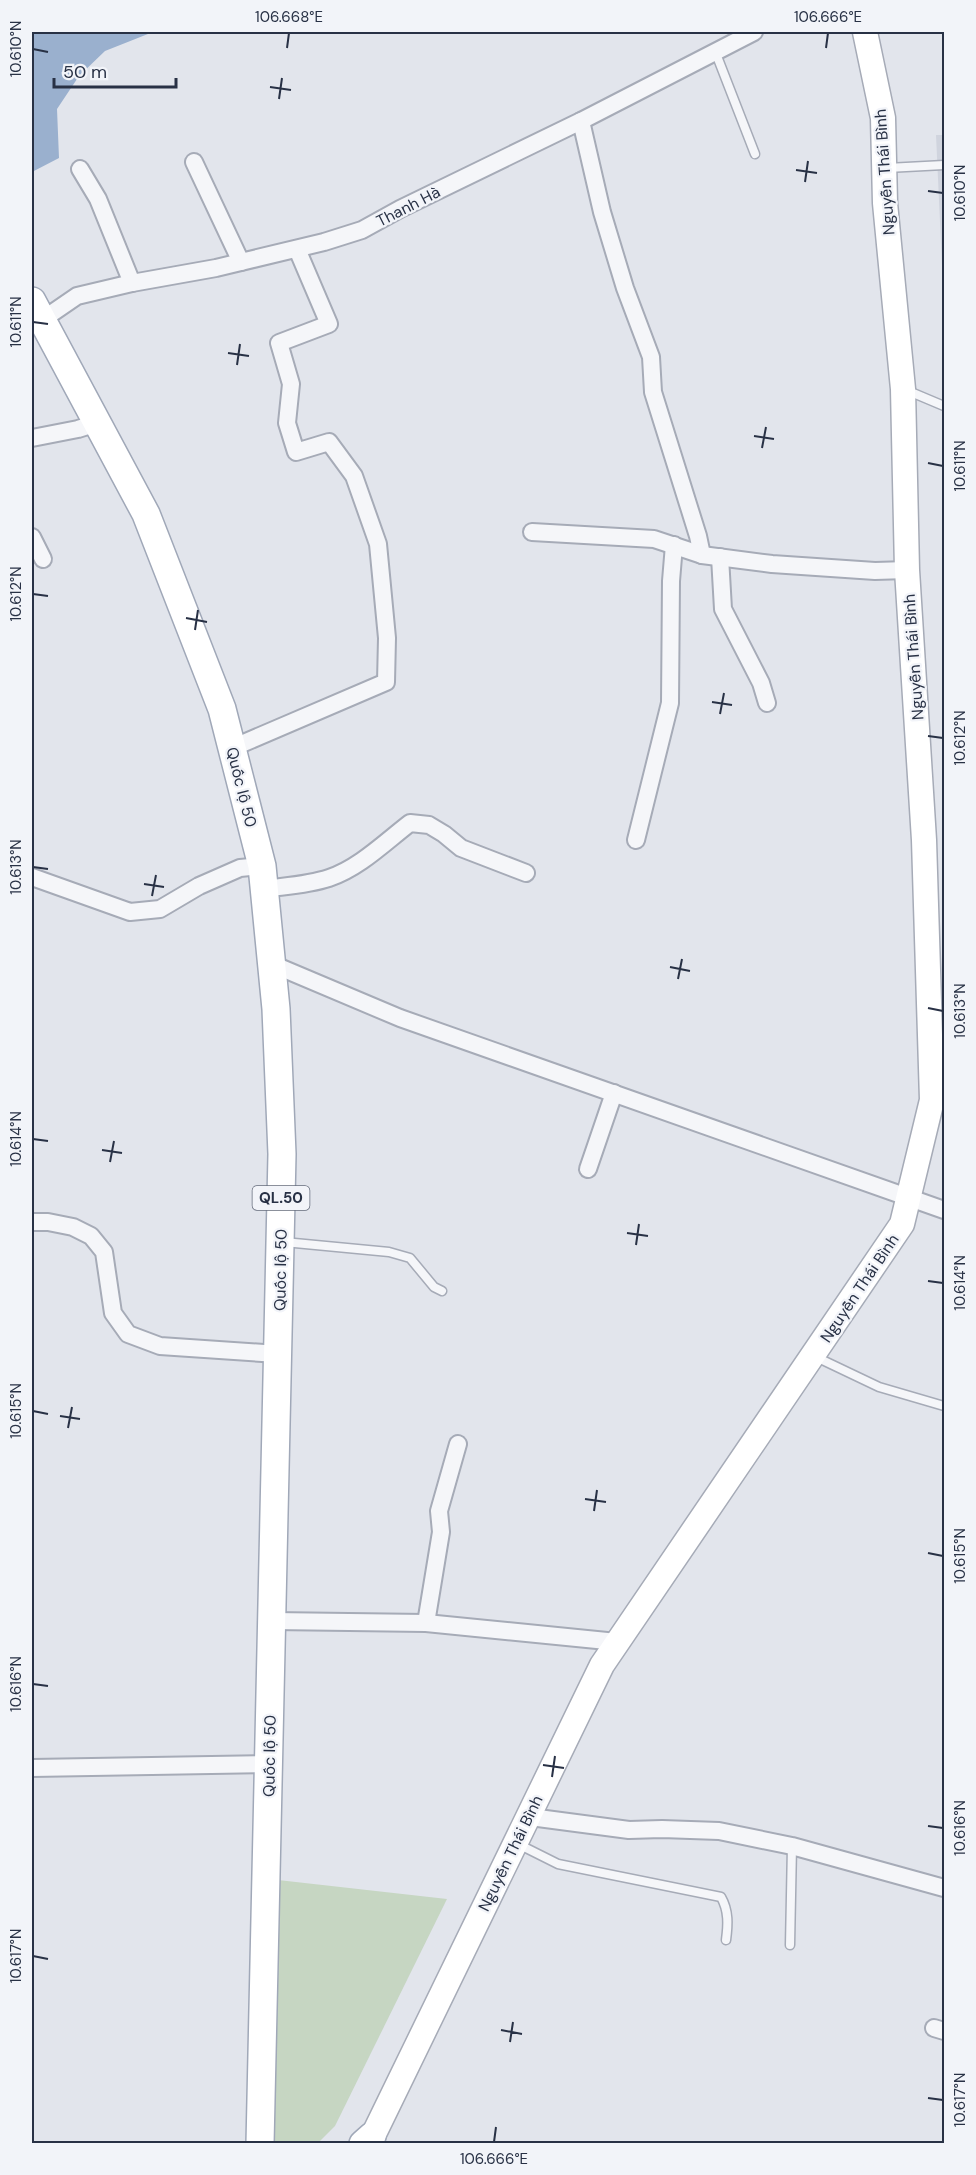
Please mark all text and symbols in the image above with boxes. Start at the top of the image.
text: 106.668°E [255,7,323,27]
text: 106.666°E [794,7,862,27]
text: 10.610°N [6,21,26,77]
scale bar [54,51,176,89]
text: 50 m [63,60,107,84]
street label: Nguyễn Thái Bình [870,108,899,236]
text: 10.610°N [950,165,970,221]
street label: Thanh Hà [373,181,444,231]
text: 10.611°N [6,296,26,348]
text: 10.611°N [950,440,970,492]
text: 10.612°N [6,566,26,622]
street label: Nguyễn Thái Bình [899,593,928,721]
text: 10.612°N [950,710,970,766]
street label: Quốc lộ 50 [221,745,262,829]
text: 10.613°N [6,839,26,895]
text: 10.613°N [950,983,970,1039]
text: 10.614°N [6,1111,26,1167]
road number: QL.50 [252,1186,310,1210]
street label: Quốc lộ 50 [269,1229,292,1311]
street label: Nguyễn Thái Bình [815,1230,903,1347]
text: 10.614°N [950,1255,970,1311]
text: 10.615°N [6,1383,26,1439]
text: 10.615°N [950,1528,970,1584]
text: 10.616°N [6,1656,26,1712]
street label: Quốc lộ 50 [258,1715,281,1797]
street label: Nguyễn Thái Bình [473,1792,548,1915]
text: 10.616°N [950,1800,970,1856]
text: 10.617°N [6,1929,26,1983]
text: 10.617°N [950,2073,970,2127]
text: 106.666°E [460,2149,528,2169]

